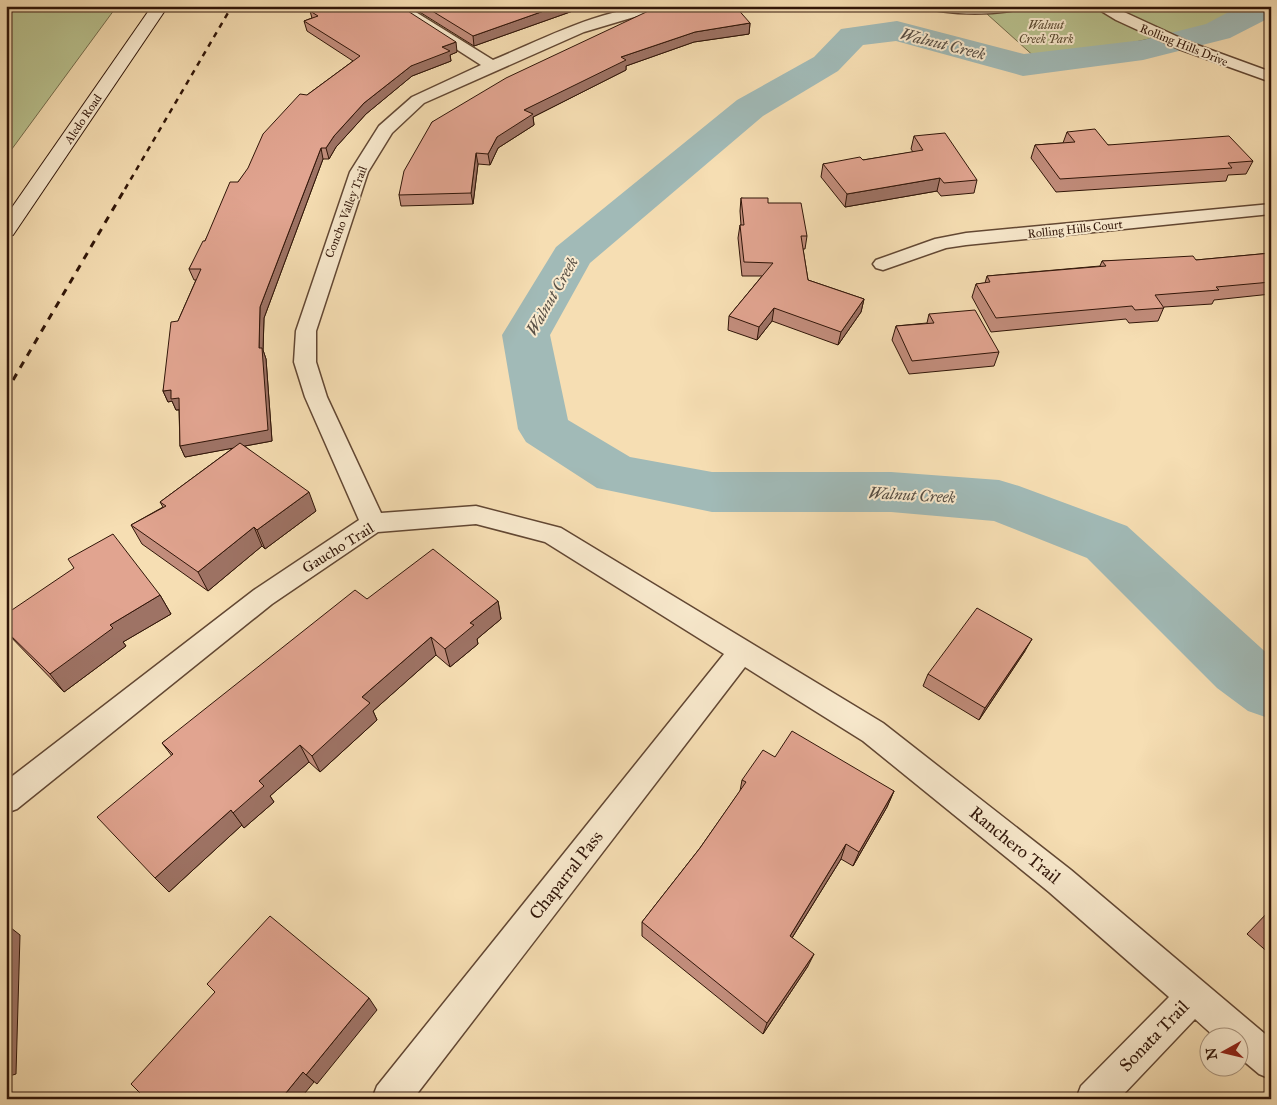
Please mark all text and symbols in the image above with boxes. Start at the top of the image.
park label: Walnut Creek Park [1019,18,1074,46]
street label: Rolling Hills Drive [1138,21,1230,70]
water label: Walnut Creek [898,24,988,64]
street label: Aledo Road [61,92,105,147]
street label: Concho Valley Trail [322,163,370,260]
street label: Rolling Hills Court [1027,217,1124,242]
water label: Walnut Creek [522,254,582,338]
water label: Walnut Creek [868,483,956,507]
street label: Gaucho Trail [299,518,378,577]
street label: Ranchero Trail [965,802,1065,889]
street label: Chaparral Pass [524,826,608,924]
street label: Sonata Trail [1115,996,1194,1076]
north arrow [1200,1028,1250,1078]
text: N [1202,1047,1221,1061]

